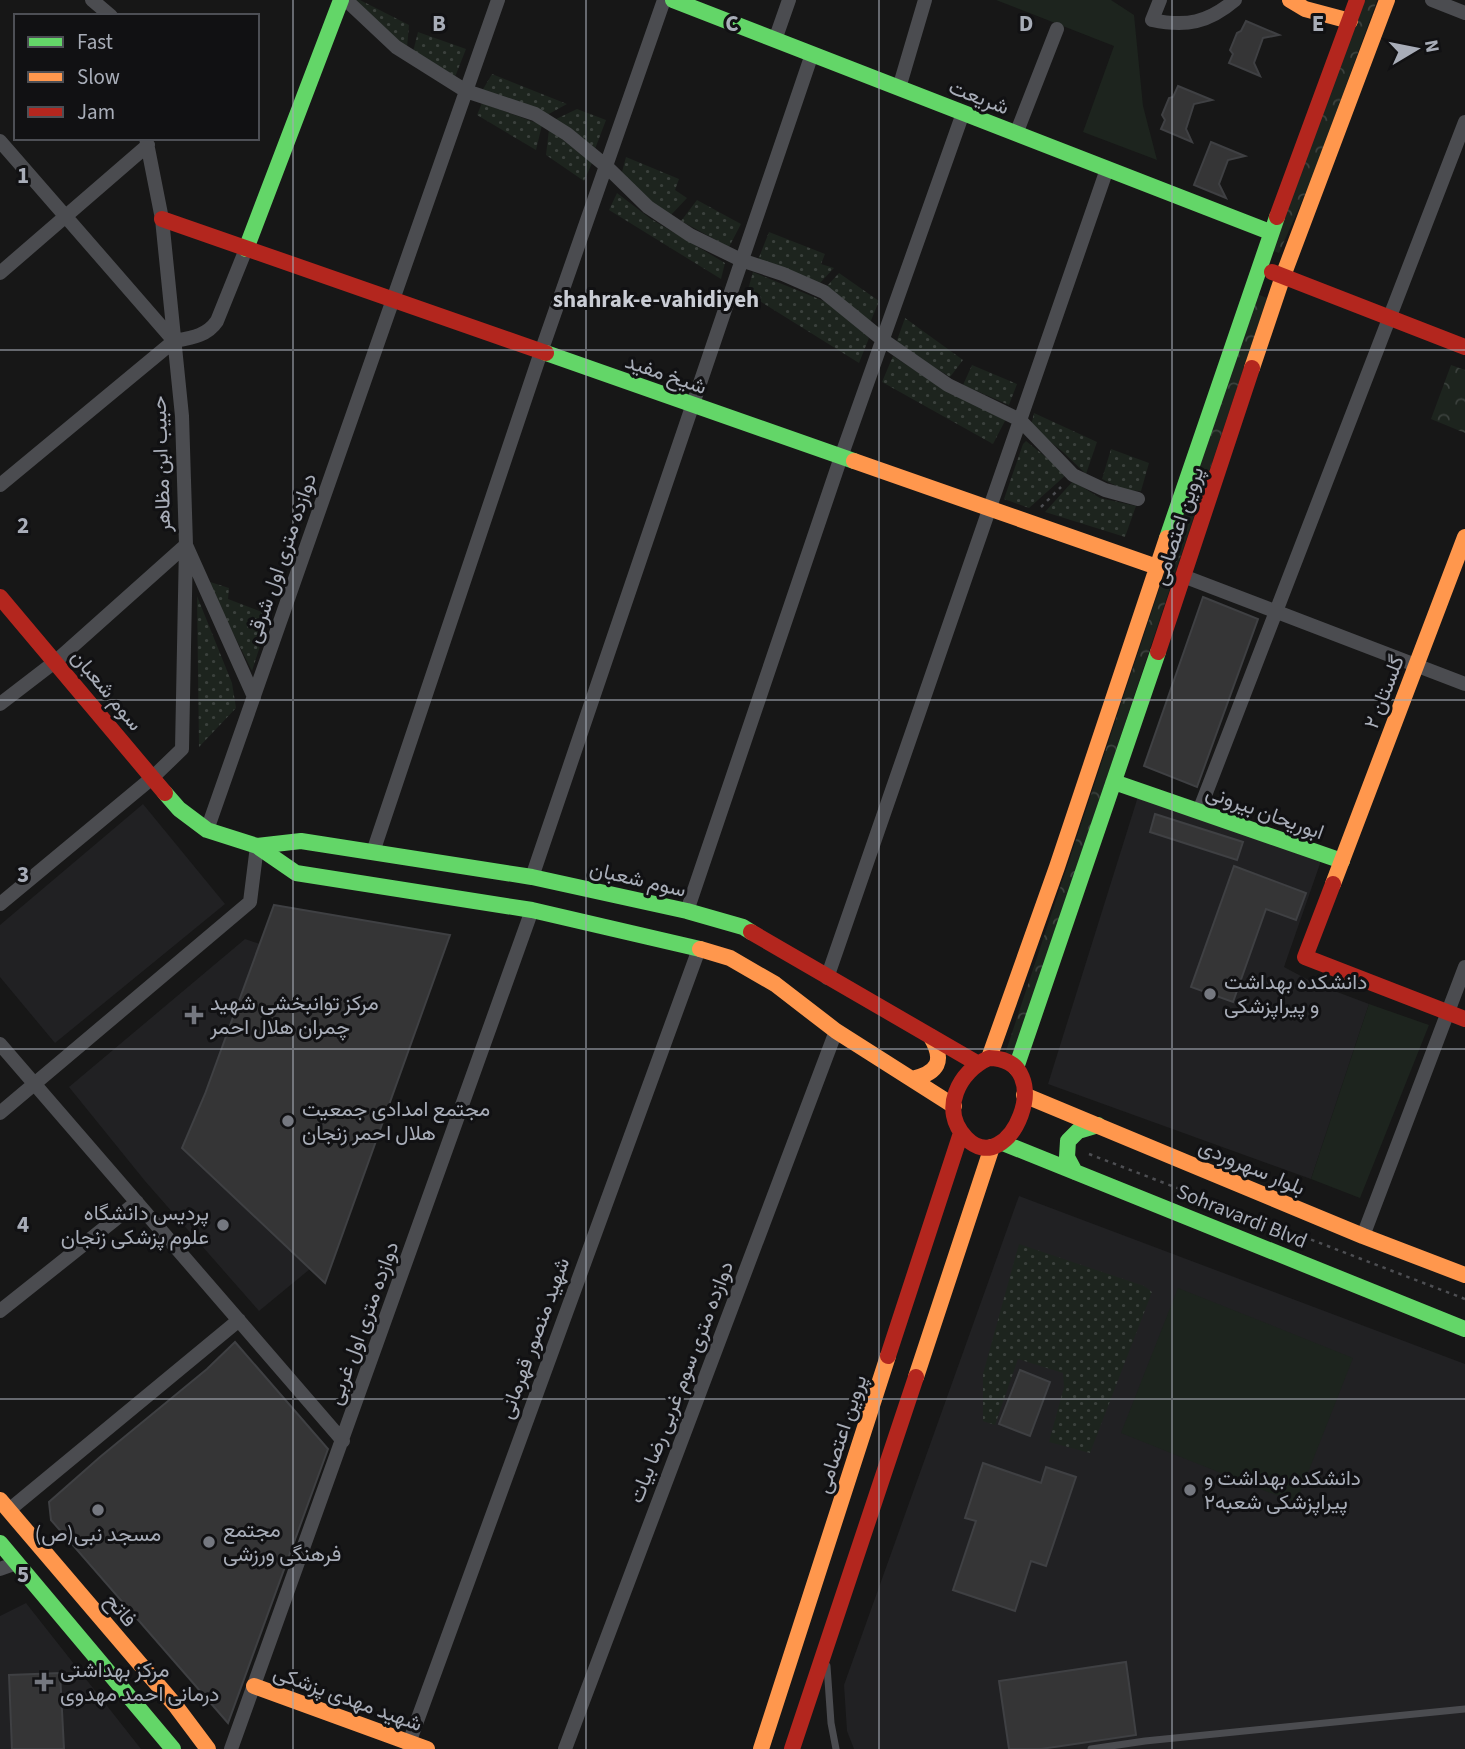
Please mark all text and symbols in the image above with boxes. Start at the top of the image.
text: B [432,7,446,40]
text: C [725,7,739,40]
text: D [1019,7,1033,40]
text: E [1312,7,1324,40]
legend [14,14,259,140]
north arrow [1381,14,1451,84]
text: Fast [77,27,113,57]
text: N [1417,38,1446,55]
text: Slow [77,62,120,92]
street label: شریعت [944,72,1014,122]
text: Jam [77,97,115,127]
text: 1 [17,159,29,192]
district label: shahrak-e-vahidiyeh [553,283,759,316]
street label: شیخ مفید [621,346,711,402]
street label: حبیب ابن مظاهر [144,395,178,534]
street label: پروین اعتصامی [1145,463,1211,589]
street label: دوازده متری اول شرقی [238,469,324,647]
text: 2 [17,509,29,542]
street label: سوم شعبان [64,643,150,737]
street label: گلستان ۲ [1356,651,1412,733]
street label: ابوریحان بیرونی [1202,777,1328,847]
street label: سوم شعبان [587,853,689,905]
text: 3 [17,858,29,891]
place label: دانشکده بهداشت و پیراپزشکی [1224,967,1367,1021]
marker: دانشکده بهداشت و پیراپزشکی [1202,986,1218,1002]
place label: مرکز توانبخشی شهید چمران هلال احمر [209,988,379,1042]
marker: مرکز توانبخشی شهید چمران هلال احمر [184,1005,204,1025]
place label: مجتمع امدادی جمعیت هلال احمر زنجان [302,1094,490,1148]
marker: مجتمع امدادی جمعیت هلال احمر زنجان [280,1113,296,1129]
street label: بلوار سهروردی [1194,1131,1310,1203]
street label: Sohravardi Blvd [1172,1176,1312,1256]
place label: پردیس دانشگاه علوم پزشکى زنجان [61,1198,209,1252]
text: 4 [17,1208,29,1241]
marker: پردیس دانشگاه علوم پزشکى زنجان [215,1217,231,1233]
street label: دوازده متری اول غربی [320,1237,406,1409]
street label: شهید منصور قهرمانی [491,1253,577,1423]
street label: دوازده متری سوم غربی رضا بیات [621,1257,741,1507]
street label: پروین اعتصامی [808,1371,874,1497]
place label: دانشکده بهداشت و پیراپزشکى شعبه۲ [1204,1463,1361,1517]
marker: دانشکده بهداشت و پیراپزشکى شعبه۲ [1182,1482,1198,1498]
marker: مسجد نبی(ص) [90,1502,106,1518]
place label: مجتمع فرهنگی ورزشی [223,1515,341,1569]
place label: مسجد نبی(ص) [35,1519,161,1549]
marker: مجتمع فرهنگی ورزشی [201,1534,217,1550]
text: 5 [17,1558,29,1591]
street label: فاتح [98,1587,144,1633]
place label: مرکز بهداشتی درمانی احمد مهدوی [60,1655,219,1709]
street label: شهید مهدی پزشکی [269,1657,427,1739]
marker: مرکز بهداشتی درمانی احمد مهدوی [34,1672,54,1692]

